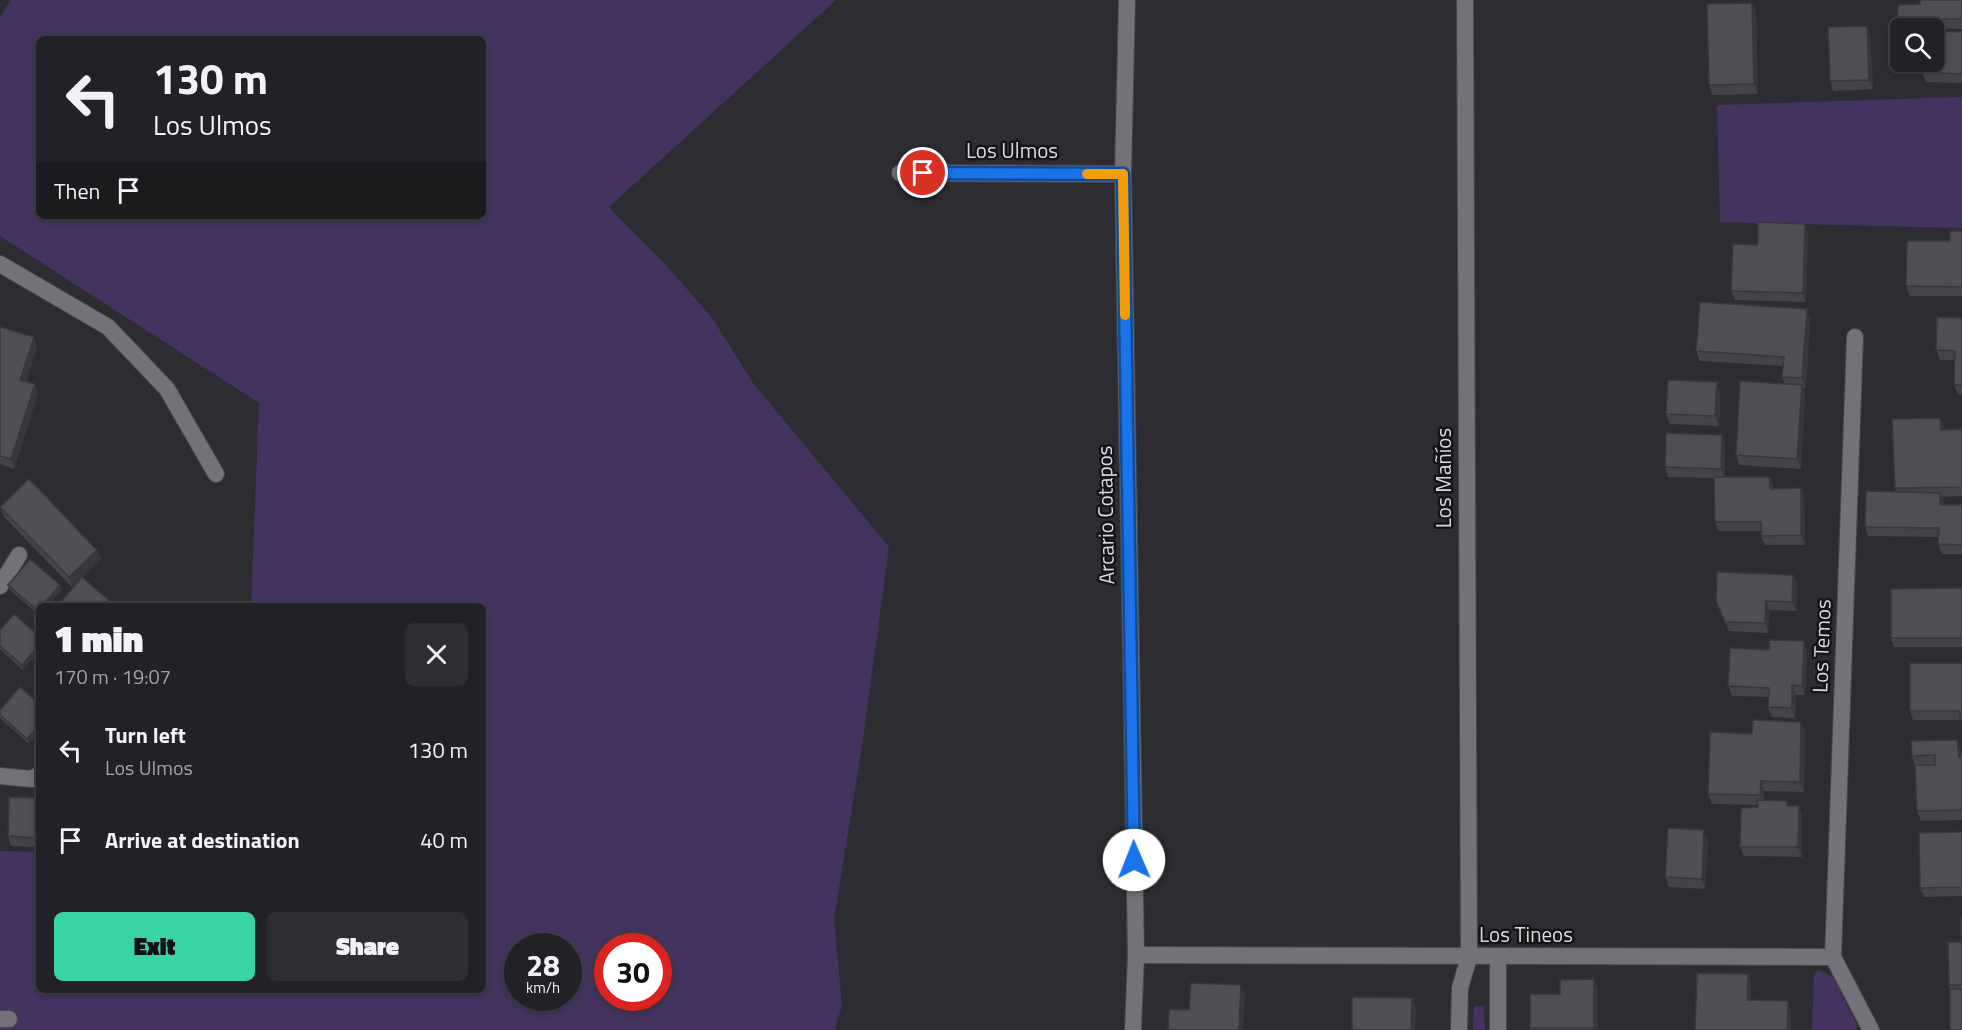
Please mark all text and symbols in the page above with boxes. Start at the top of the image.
map controls [1890,18,1944,72]
button: search [1890,18,1944,72]
text: 130 m [153,46,268,110]
icon: left [54,60,132,138]
text: Los Ulmos [153,104,272,145]
street label: Los Ulmos [966,134,1058,166]
pin [897,147,948,198]
icon: arrive [906,156,939,189]
text: Then [54,174,100,208]
icon: arrive [112,174,145,207]
street label: Los Mañíos [1427,428,1459,528]
street label: Arcario Cotapos [1088,445,1122,585]
street label: Los Temos [1803,599,1839,693]
text: 1 min [54,611,143,666]
button: close [405,623,468,686]
text: 170 m · 19:07 [54,661,171,692]
text: Turn left [105,718,186,752]
text: 130 m [408,733,468,767]
icon: left [54,734,87,767]
text: Los Ulmos [105,752,193,783]
text: Arrive at destination [105,823,300,857]
text: 40 m [420,823,468,857]
icon: arrive [54,824,87,857]
position arrow [1102,828,1166,892]
button: Exit [54,912,255,981]
button: Share [267,912,468,981]
street label: Los Tineos [1479,918,1573,950]
speed limit sign: 30 [594,933,672,1011]
text: 28 [526,942,560,988]
text: km/h [526,976,560,999]

